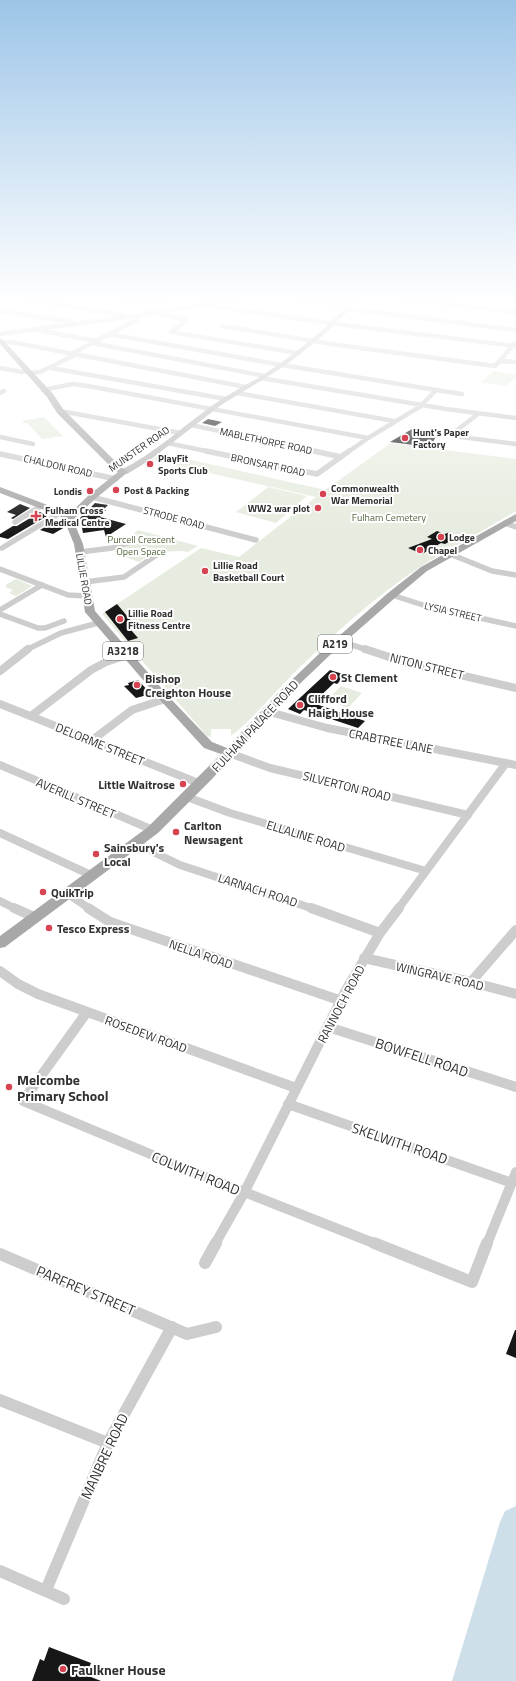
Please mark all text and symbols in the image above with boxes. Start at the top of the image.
street label: MUNSTER ROAD [106,422,172,476]
street label: MABLETHORPE ROAD [218,424,314,458]
place label: Hunt's Paper Factory [413,425,469,452]
marker: Hunt's Paper Factory [400,433,410,443]
street label: BRONSART ROAD [230,450,306,480]
street label: CHALDON ROAD [22,451,94,481]
place label: PlayFit Sports Club [158,451,208,478]
marker: PlayFit Sports Club [145,459,155,469]
place label: Commonwealth War Memorial [331,481,399,508]
place label: Post & Packing [124,483,190,498]
place label: Londis [54,484,82,499]
marker: Post & Packing [111,485,121,495]
marker: Londis [85,486,95,496]
marker: Commonwealth War Memorial [318,489,328,499]
place label: WW2 war plot [248,501,310,516]
place label: Fulham Cross Medical Centre [45,503,110,530]
street label: STRODE ROAD [142,503,206,533]
marker: WW2 war plot [313,503,323,513]
marker: Fulham Cross Medical Centre [30,510,42,522]
park label: Fulham Cemetery [352,510,426,525]
place label: Lodge [449,530,475,545]
park label: Purcell Crescent Open Space [107,532,175,559]
marker: Lodge [436,532,446,542]
place label: Chapel [428,543,458,558]
marker: Chapel [415,545,425,555]
street label: LILLIE ROAD [72,552,96,606]
place label: Lillie Road Basketball Court [213,558,285,585]
marker: Lillie Road Basketball Court [200,566,210,576]
street label: LYSIA STREET [423,598,484,626]
place label: Lillie Road Fitness Centre [128,606,190,633]
marker: Lillie Road Fitness Centre [115,614,125,624]
road number: A219 [318,635,352,653]
road number: A3218 [103,642,143,660]
street label: NITON STREET [388,648,467,685]
place label: St Clement [341,668,398,687]
place label: Bishop Creighton House [145,669,231,702]
marker: St Clement [328,672,338,682]
street label: FULHAM PALACE ROAD [207,675,303,776]
marker: Bishop Creighton House [132,680,142,690]
place label: Clifford Haigh House [308,689,374,722]
marker: Clifford Haigh House [295,700,305,710]
street label: DELORME STREET [53,718,148,771]
street label: CRABTREE LANE [347,724,435,759]
street label: SILVERTON ROAD [301,766,393,806]
street label: AVERILL STREET [33,773,119,824]
place label: Little Waitrose [98,775,175,794]
marker: Little Waitrose [178,779,188,789]
street label: ELLALINE ROAD [264,815,348,857]
place label: Carlton Newsagent [184,816,244,849]
marker: Carlton Newsagent [171,827,181,837]
place label: Sainsbury's Local [104,838,165,871]
marker: Sainsbury's Local [91,849,101,859]
street label: LARNACH ROAD [216,868,301,912]
place label: QuikTrip [51,883,94,902]
marker: QuikTrip [38,887,48,897]
place label: Tesco Express [57,919,130,938]
marker: Tesco Express [44,923,54,933]
street label: NELLA ROAD [167,934,236,974]
street label: WINGRAVE ROAD [394,957,486,995]
street label: RANNOCH ROAD [312,961,370,1046]
street label: ROSEDEW ROAD [102,1010,190,1058]
street label: BOWFELL ROAD [373,1032,471,1082]
place label: Melcombe Primary School [17,1069,109,1106]
marker: Melcombe Primary School [4,1082,14,1092]
street label: SKELWITH ROAD [349,1117,451,1169]
street label: COLWITH ROAD [149,1146,243,1200]
street label: PARFREY STREET [33,1260,139,1321]
street label: MANBRE ROAD [75,1410,133,1502]
place label: Faulkner House [71,1659,166,1680]
marker: Faulkner House [58,1664,68,1674]

